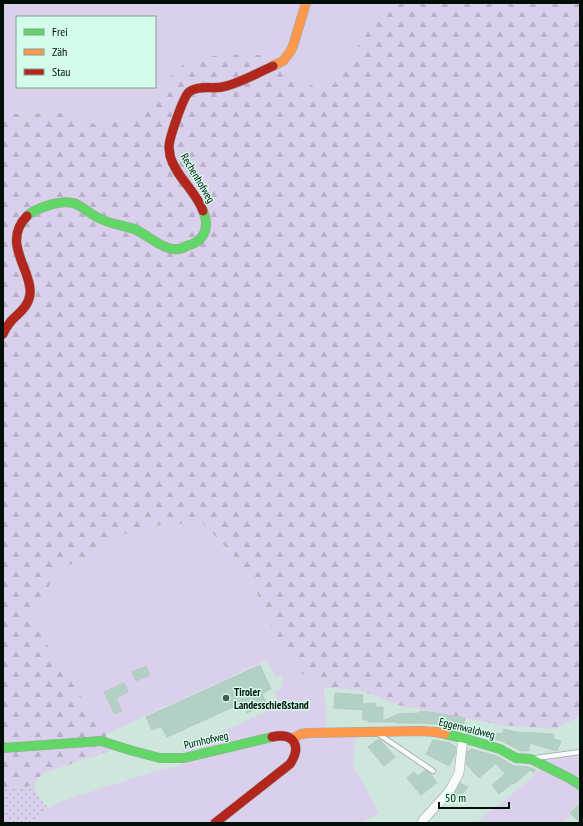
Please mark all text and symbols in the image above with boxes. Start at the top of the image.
legend [16,16,156,88]
text: Frei [52,24,68,39]
text: Zäh [52,44,67,59]
text: Stau [52,64,70,79]
street label: Rechenhofweg [178,151,218,206]
place label: Tiroler Landesschießstand [234,685,309,712]
marker: Tiroler Landesschießstand [221,693,231,703]
street label: Eggenwaldweg [437,714,497,742]
street label: Purnhofweg [182,728,230,752]
scale bar [439,784,509,810]
text: 50 m [445,790,466,805]

